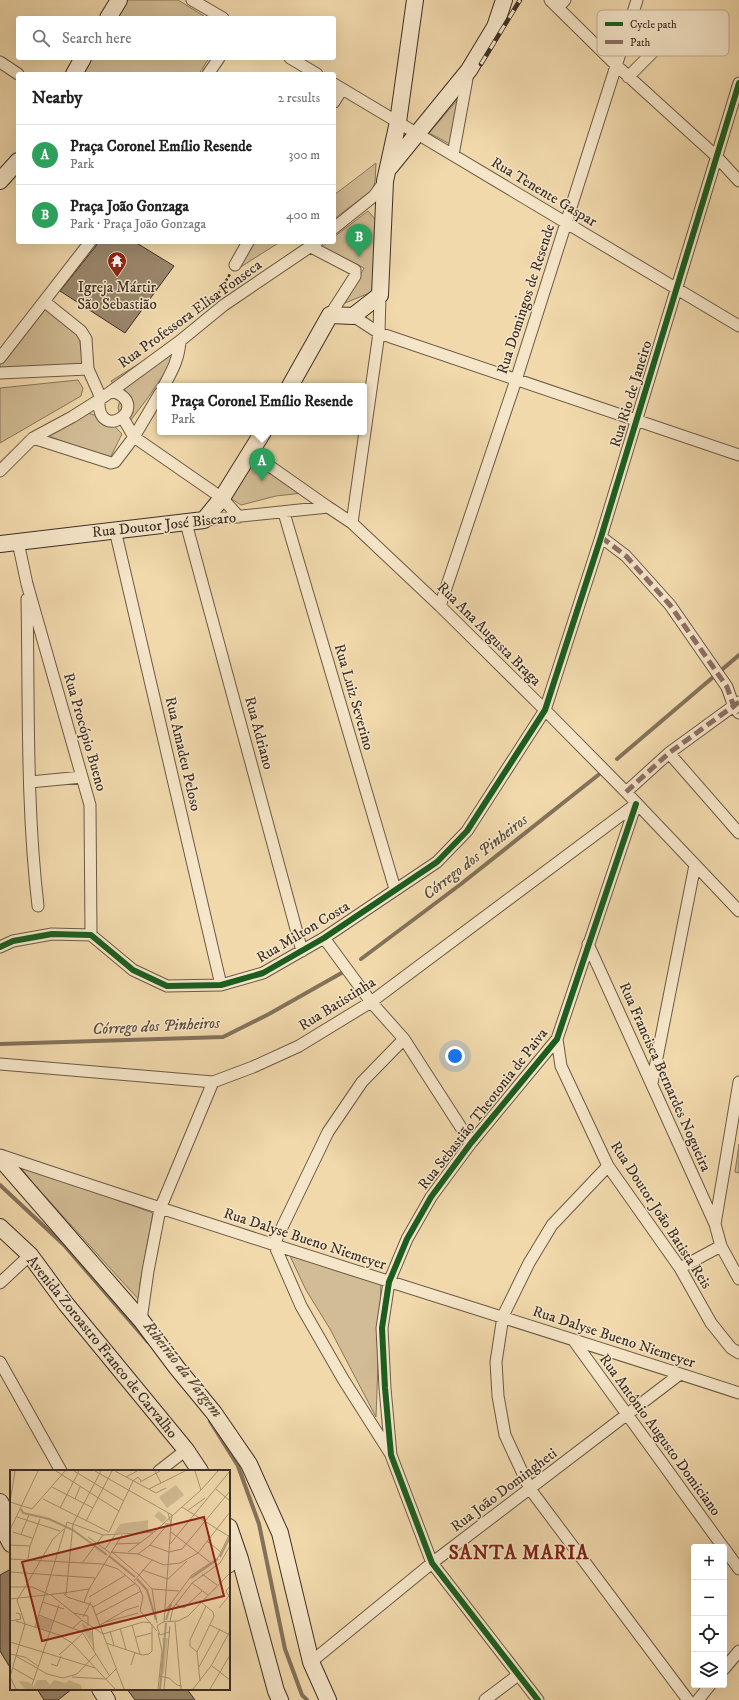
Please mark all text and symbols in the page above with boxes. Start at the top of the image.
legend [597,10,729,56]
search box [16,16,336,60]
text: Cycle path [630,18,677,32]
icon: search [30,27,52,49]
text: Search here [62,29,131,48]
text: Path [630,36,651,50]
text: Nearby [32,87,82,109]
text: 2 results [278,90,320,106]
text: Praça Coronel Emílio Resende [70,137,252,156]
text: A [41,147,49,163]
text: 300 m [289,147,320,163]
street label: Rua Tenente Gaspar [488,153,601,231]
text: Park [70,156,94,172]
text: Praça João Gonzaga [70,197,189,216]
text: B [41,207,49,223]
text: 400 m [286,207,320,223]
text: Park · Praça João Gonzaga [70,216,206,232]
street label: Rua Domingos de Resende [493,221,559,377]
pin: B [346,224,372,257]
temple icon: Igreja Mártir São Sebastião [106,250,128,278]
street label: Rua Professora Elisa Fonseca [114,255,266,373]
place label: Igreja Mártir São Sebastião [77,278,157,314]
street label: Rua Rio de Janeiro [606,338,656,450]
popup [157,383,367,435]
text: Praça Coronel Emílio Resende [171,392,353,411]
text: Park [171,411,195,427]
pin: A [249,448,275,481]
street label: Rua Doutor José Biscaro [91,508,237,542]
street label: Rua Ana Augusta Braga [433,578,545,690]
street label: Rua Luiz Severino [330,642,378,752]
street label: Rua Procópio Bueno [59,671,111,793]
street label: Rua Adriano [240,694,278,772]
street label: Rua Amadeu Peloso [161,695,205,813]
water label: Córrego dos Pinheiros [418,809,532,904]
street label: Rua Milton Costa [253,896,354,967]
street label: Rua Batistinha [295,973,379,1035]
street label: Rua Francisca Bernardes Nogueira [615,979,716,1175]
water label: Córrego dos Pinheiros [92,1013,222,1039]
street label: Rua Sebastião Theotonia de Paiva [414,1024,552,1194]
your location [445,1046,465,1066]
street label: Rua Doutor João Batista Reis [606,1138,716,1292]
street label: Rua Dalyse Bueno Niemeyer [221,1204,389,1274]
street label: Avenida Zoroastro Franco de Carvalho [22,1252,182,1442]
street label: Rua Dalyse Bueno Niemeyer [530,1302,698,1372]
water label: Ribeirão da Vargem [138,1316,227,1421]
street label: Rua Antônio Augusto Domiciano [595,1350,725,1520]
street label: Rua João Domingheti [447,1444,561,1536]
inset map [10,1470,230,1690]
district label: SANTA MARIA [449,1542,589,1565]
map controls [691,1544,727,1688]
button: + [691,1544,727,1580]
button: − [691,1580,727,1616]
button: locate [691,1616,727,1652]
button: layers [691,1652,727,1688]

